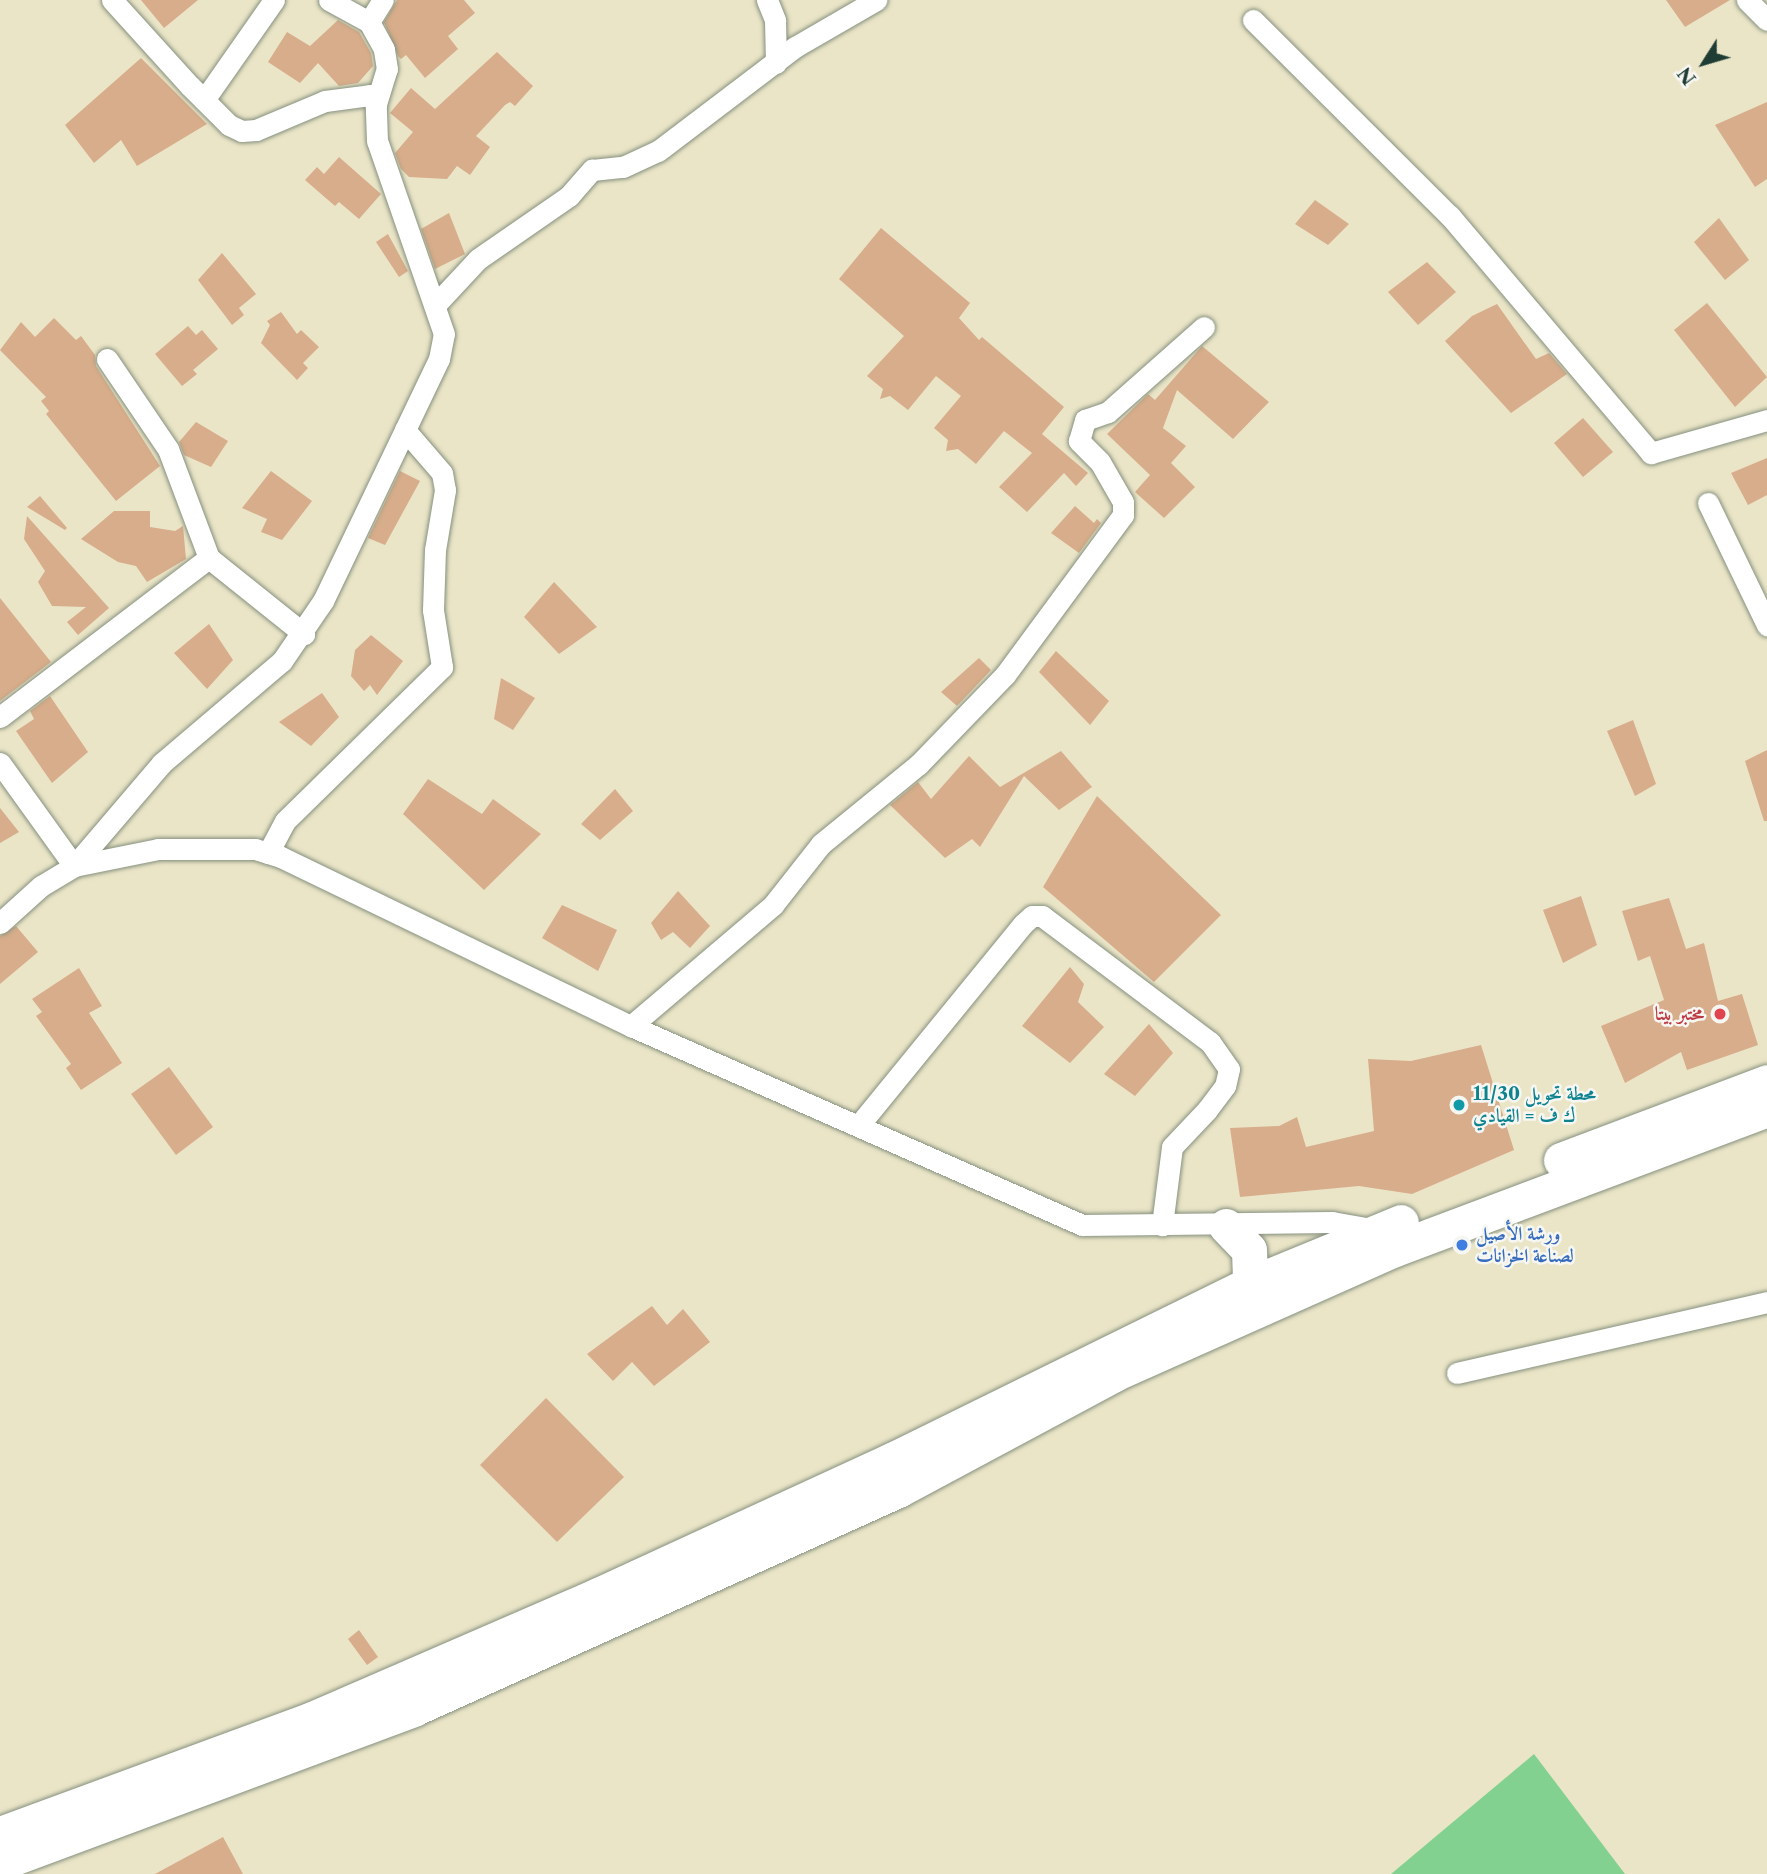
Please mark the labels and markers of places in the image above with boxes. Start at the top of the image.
place label: مختبر بيتا [1655,1003,1704,1025]
marker: مختبر بيتا [1710,1004,1730,1024]
place label: محطة تحويل 11/30 ك ف = القيادي [1473,1083,1596,1127]
marker: محطة تحويل 11/30 ك ف = القيادي [1451,1097,1467,1113]
place label: ورشة الأصيل لصناعة الخزانات [1476,1223,1574,1267]
marker: ورشة الأصيل لصناعة الخزانات [1454,1237,1470,1253]

